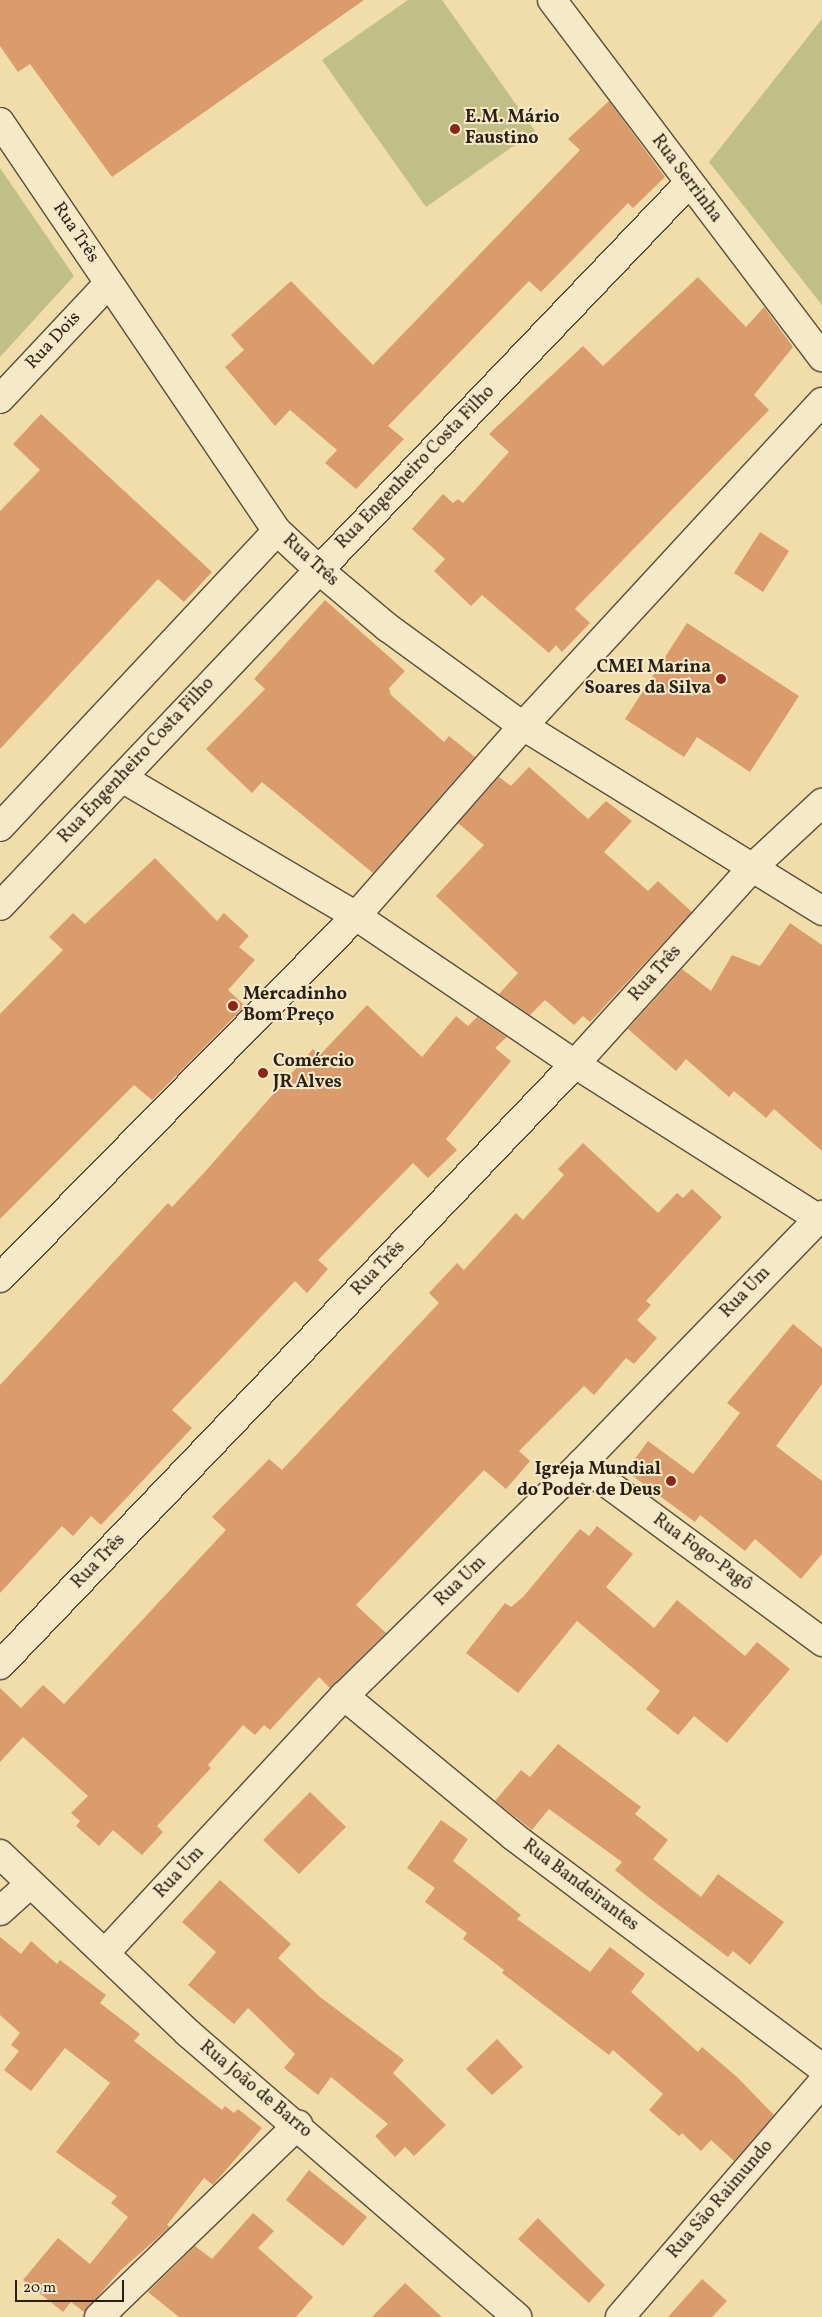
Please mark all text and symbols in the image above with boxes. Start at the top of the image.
place label: E.M. Mário Faustino [465,108,560,150]
marker: E.M. Mário Faustino [449,123,461,135]
street label: Rua Serrinha [646,131,726,227]
street label: Rua Três [47,199,103,267]
street label: Rua Dois [22,308,86,374]
street label: Rua Engenheiro Costa Filho [332,382,500,554]
street label: Rua Três [277,530,343,592]
place label: CMEI Marina Soares da Silva [585,658,711,701]
marker: CMEI Marina Soares da Silva [715,673,727,685]
street label: Rua Engenheiro Costa Filho [54,674,220,848]
street label: Rua Três [625,941,687,1007]
place label: Mercadinho Bom Preço [243,985,347,1028]
marker: Mercadinho Bom Preço [227,1000,239,1012]
place label: Comércio JR Alves [273,1052,354,1094]
marker: Comércio JR Alves [257,1067,269,1079]
street label: Rua Três [347,1237,411,1301]
street label: Rua Um [716,1263,776,1323]
place label: Igreja Mundial do Poder de Deus [517,1460,661,1502]
marker: Igreja Mundial do Poder de Deus [665,1475,677,1487]
street label: Rua Fogo-Pagô [648,1510,756,1596]
street label: Rua Três [67,1530,131,1594]
street label: Rua Um [431,1552,491,1612]
street label: Rua Bandeirantes [518,1835,642,1937]
street label: Rua Um [151,1843,209,1903]
street label: Rua João de Barro [195,2037,315,2143]
street label: Rua São Raimundo [664,2136,778,2264]
scale bar [18,2270,126,2302]
text: 20 m [23,2278,56,2299]

